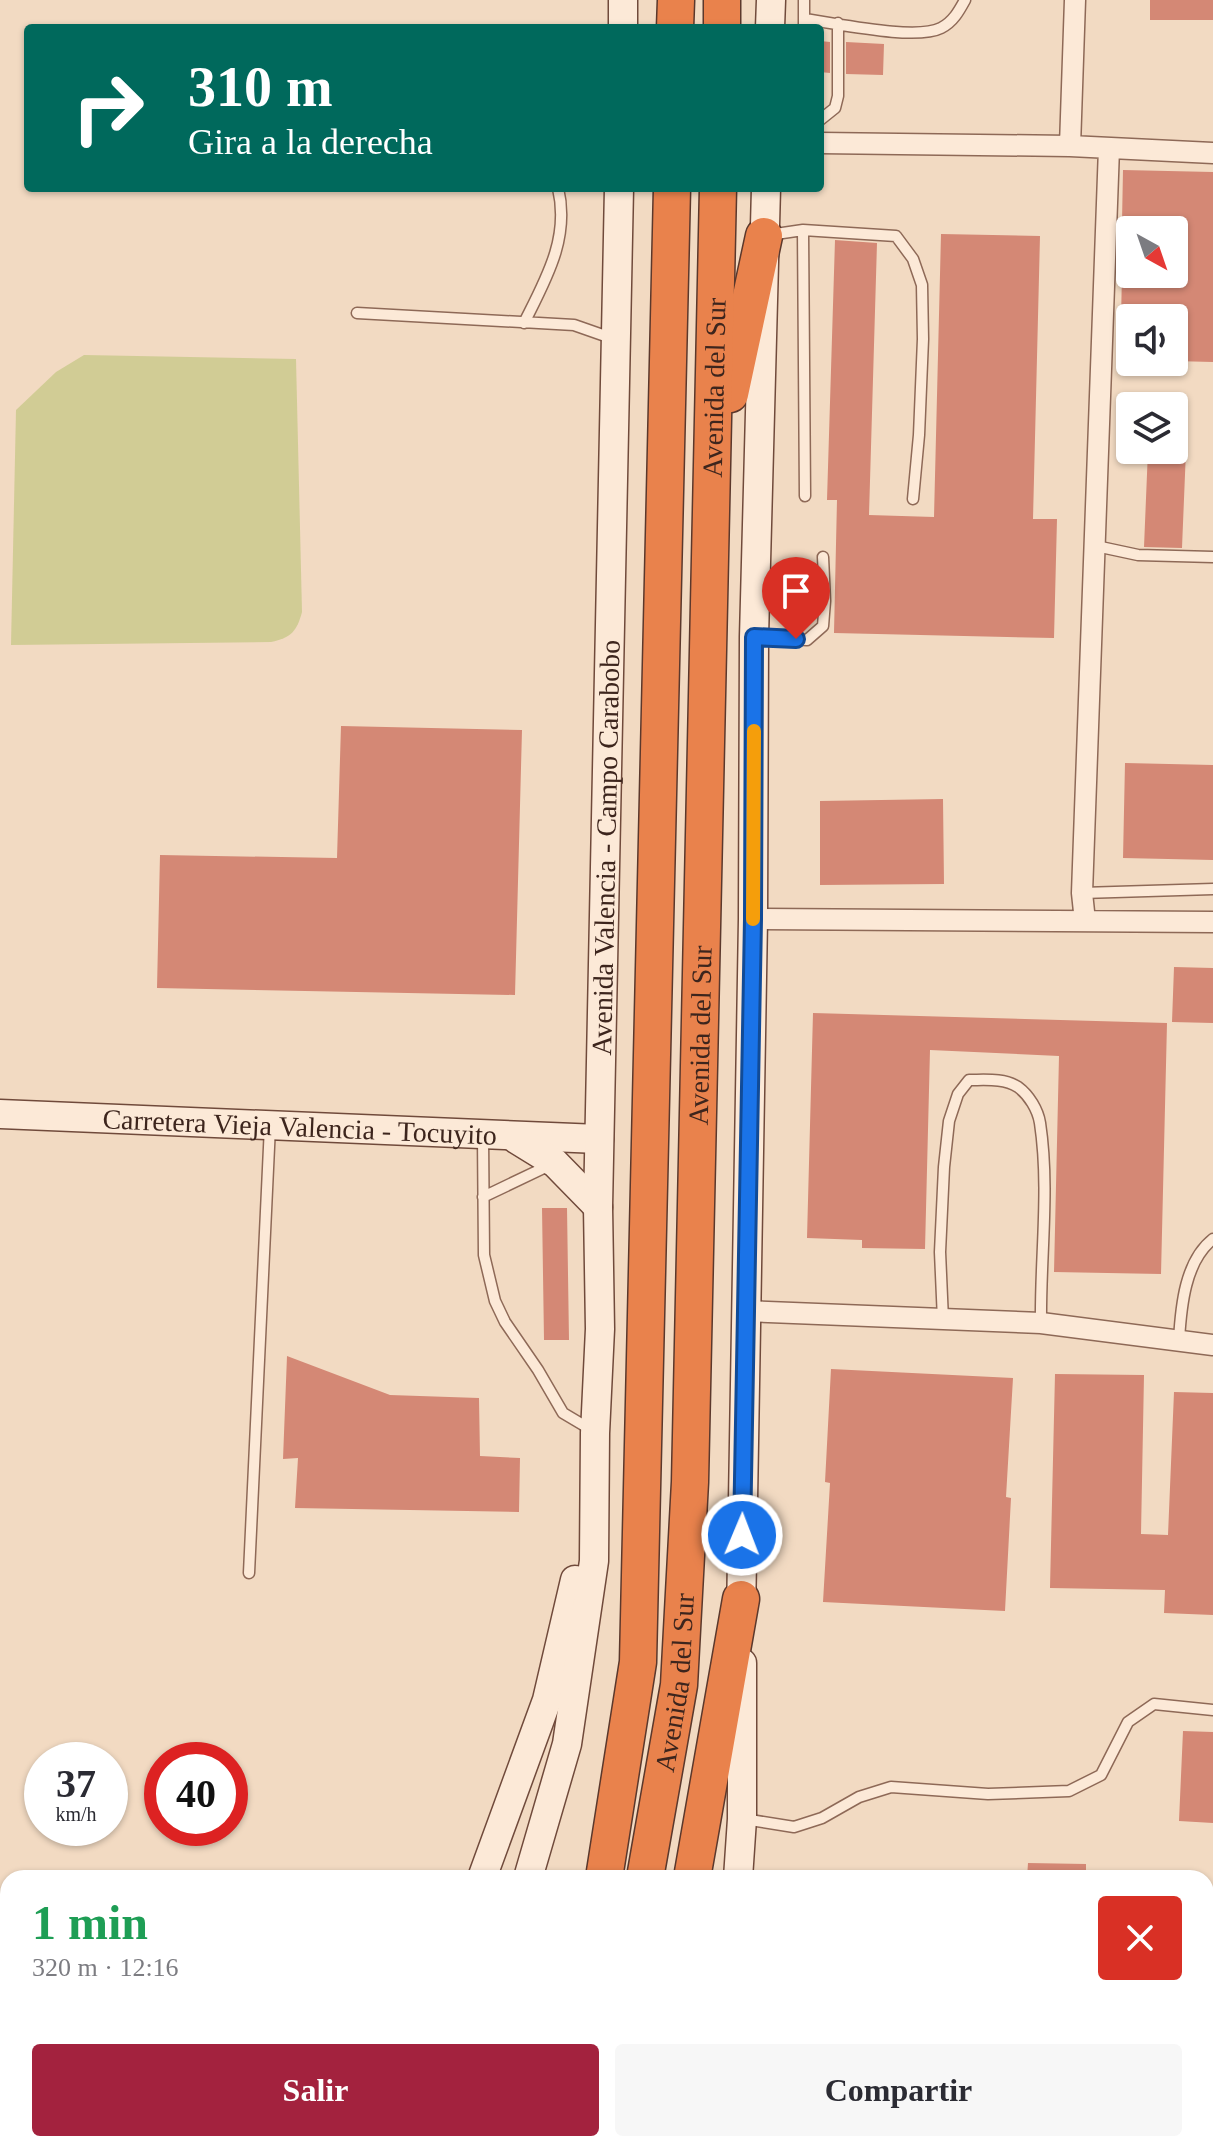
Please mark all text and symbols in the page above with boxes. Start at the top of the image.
icon: right [56,56,160,160]
text: 310 m [188,56,333,118]
text: Gira a la derecha [188,122,433,162]
north arrow [1116,216,1188,288]
map controls [1116,216,1188,464]
street label: Avenida del Sur [697,297,732,478]
button: sound [1116,304,1188,376]
button: layers [1116,392,1188,464]
pin [762,557,830,639]
icon: arrive [774,569,818,613]
street label: Avenida Valencia - Campo Carabobo [586,640,626,1056]
street label: Avenida del Sur [683,944,718,1126]
street label: Carretera Vieja Valencia - Tocuyito [102,1103,497,1151]
position arrow [700,1493,784,1577]
street label: Avenida del Sur [649,1592,700,1774]
speed limit sign: 40 [144,1742,248,1846]
text: 37 [56,1761,96,1806]
text: km/h [55,1803,97,1825]
text: 1 min [32,1896,148,1949]
button: close [1098,1896,1182,1980]
text: 320 m · 12:16 [32,1953,179,1982]
button: Salir [32,2044,599,2136]
button: Compartir [615,2044,1182,2136]

